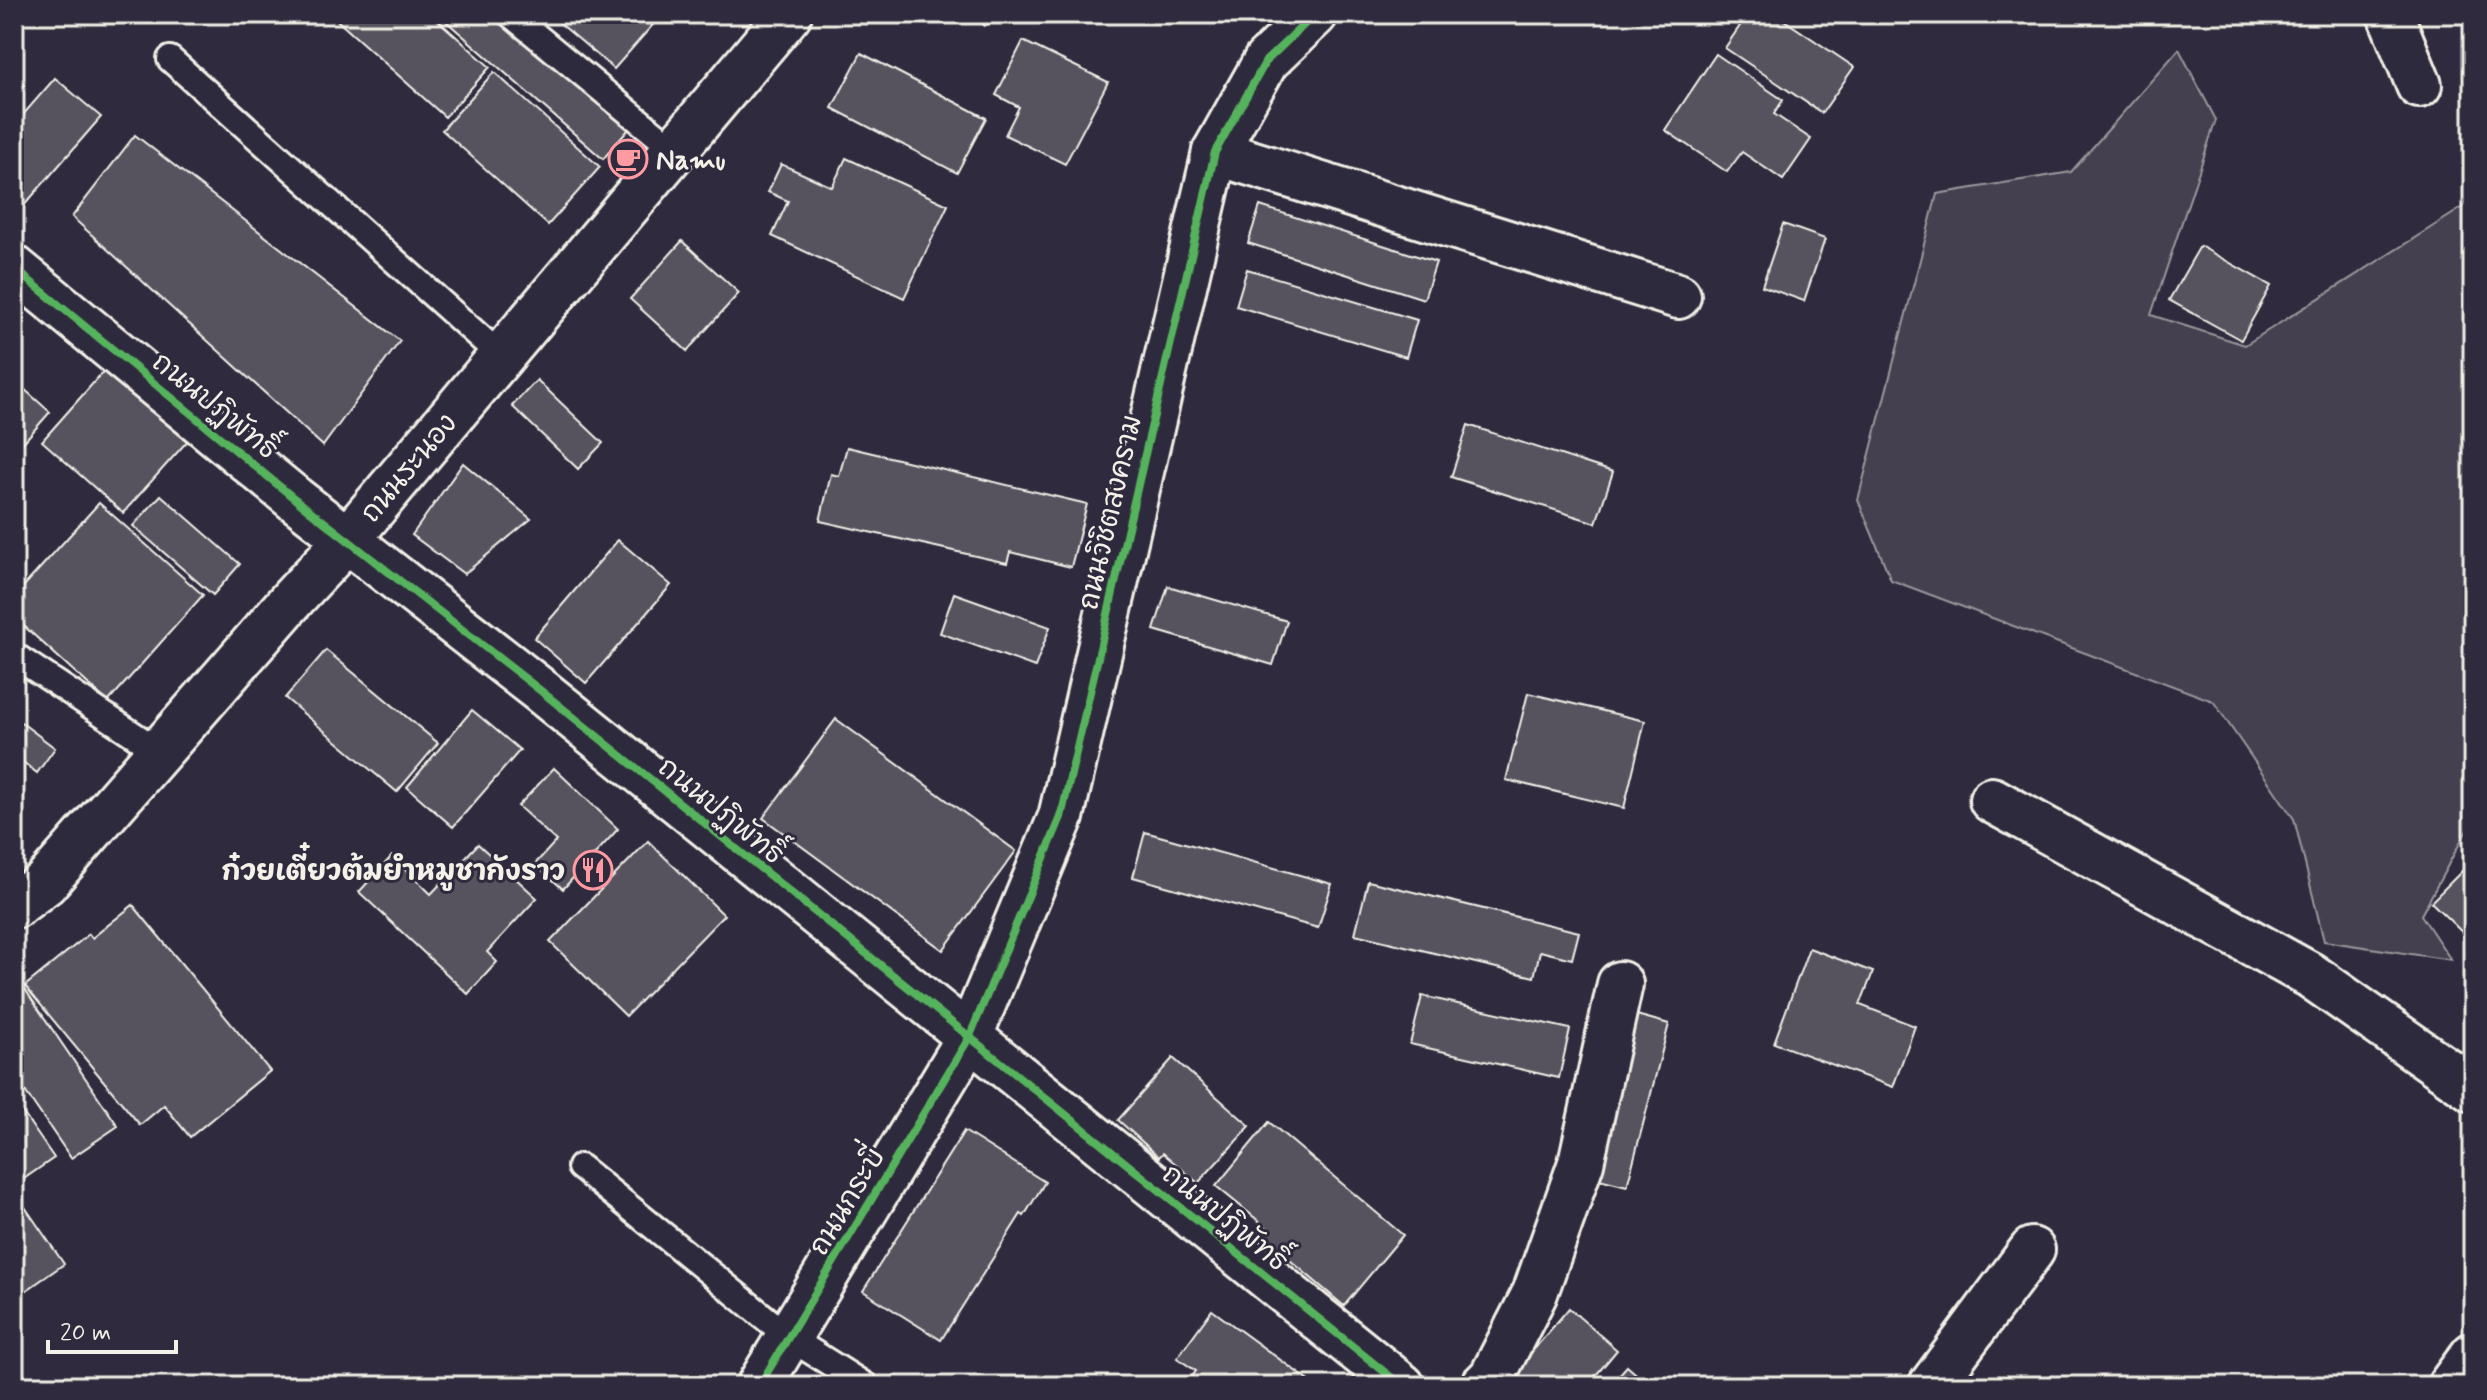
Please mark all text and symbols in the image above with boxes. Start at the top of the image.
cafe icon: Namu [607,138,649,180]
place label: Namu [656,143,726,180]
street label: ถนนปฏิพัทธิ์ [144,338,291,469]
street label: ถนนระนอง [353,406,466,531]
street label: ถนนวิชิตสงคราม [1071,411,1152,614]
street label: ถนนปฏิพัทธิ์ [650,743,797,874]
place label: ก๋วยเตี๋ยวต้มยำหมูชากังราว [221,842,565,891]
restaurant icon: ก๋วยเตี๋ยวต้มยำหมูชากังราว [572,849,614,891]
street label: ถนนกระบี่ [793,1136,895,1263]
street label: ถนนปฏิพัทธิ์ [1154,1150,1301,1281]
scale bar [48,1304,176,1354]
text: 20 m [60,1318,111,1349]

